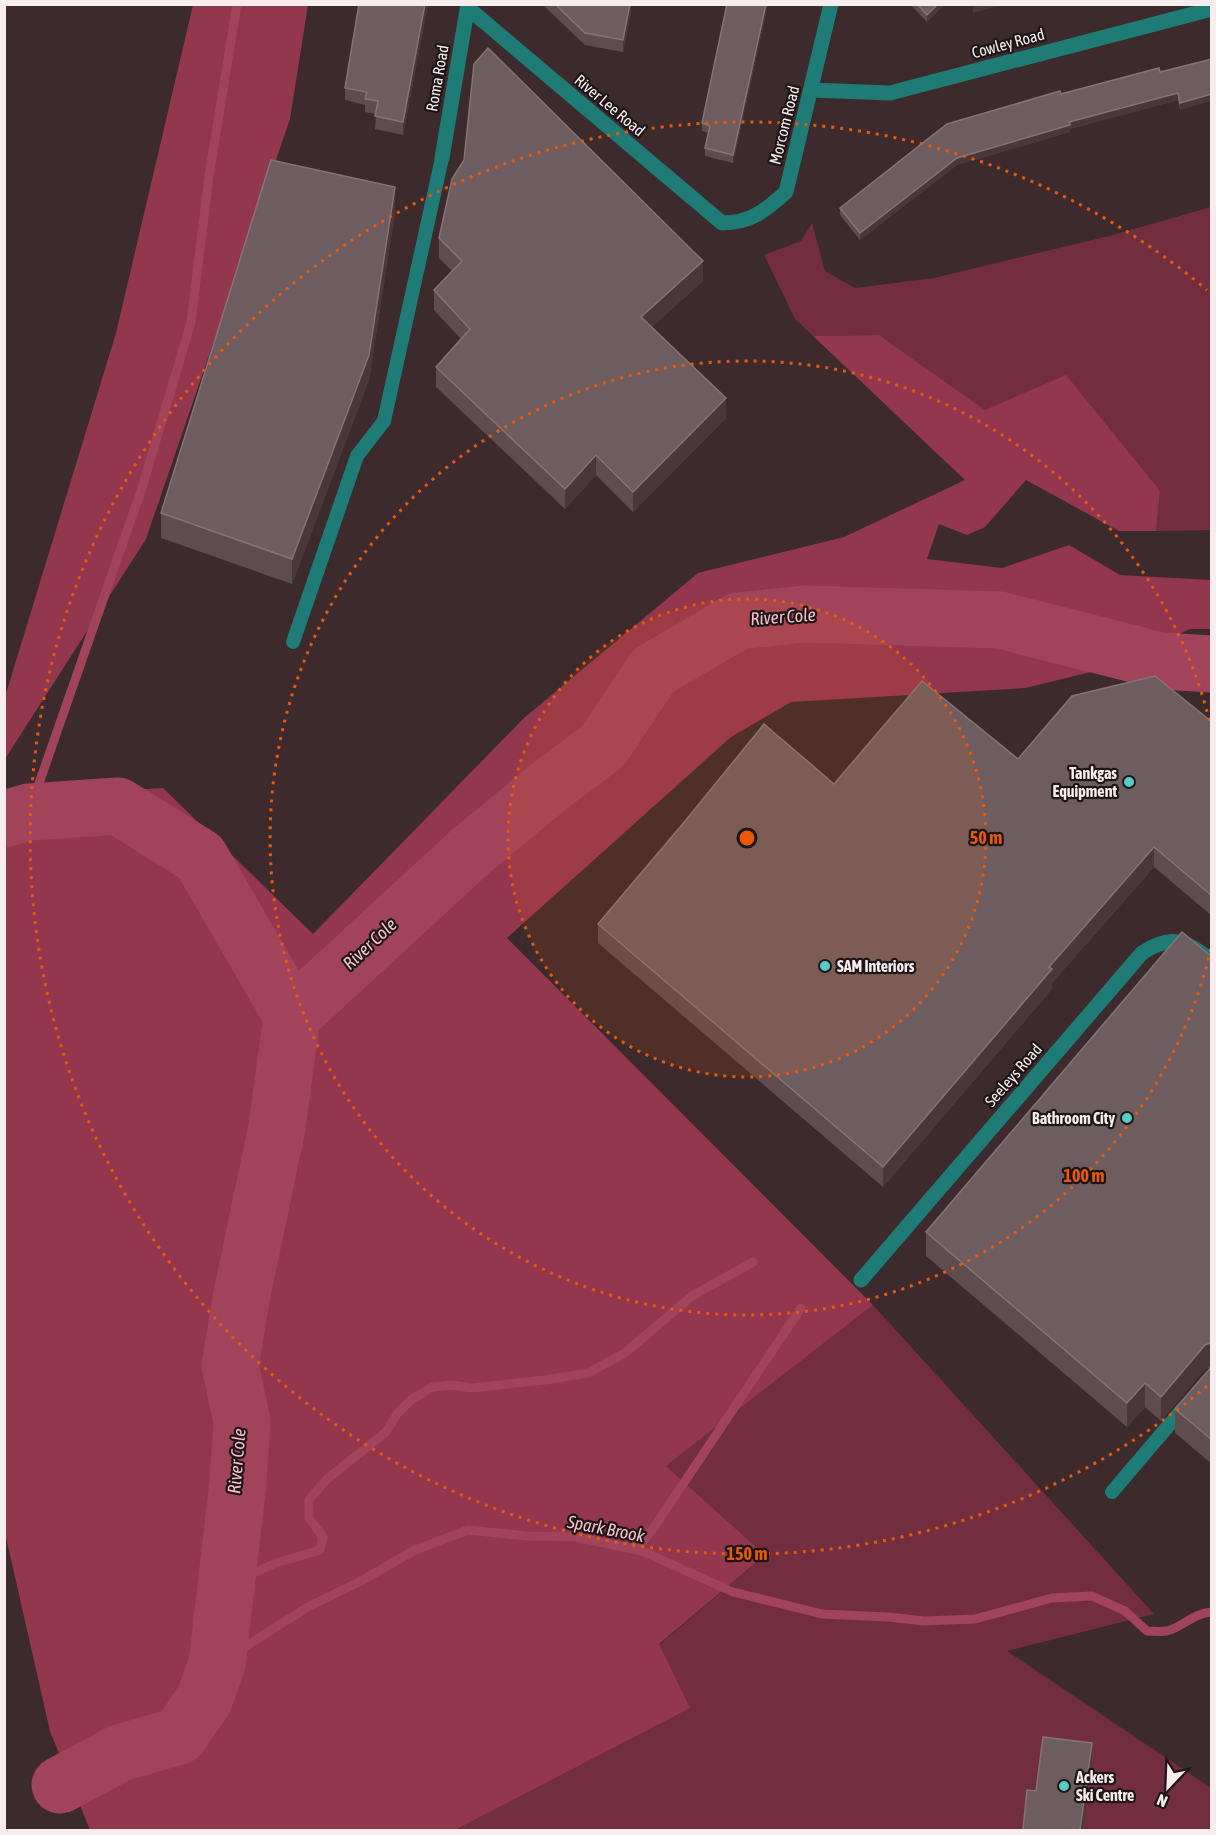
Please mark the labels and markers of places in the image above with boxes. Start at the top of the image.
place label: Tankgas Equipment [1052,764,1117,800]
marker: Tankgas Equipment [1122,775,1136,789]
centre of rings [737,828,757,848]
place label: SAM Interiors [837,957,915,975]
marker: SAM Interiors [818,959,832,973]
place label: Bathroom City [1032,1109,1115,1127]
marker: Bathroom City [1120,1111,1134,1125]
place label: Ackers Ski Centre [1075,1768,1134,1804]
marker: Ackers Ski Centre [1057,1779,1071,1793]

